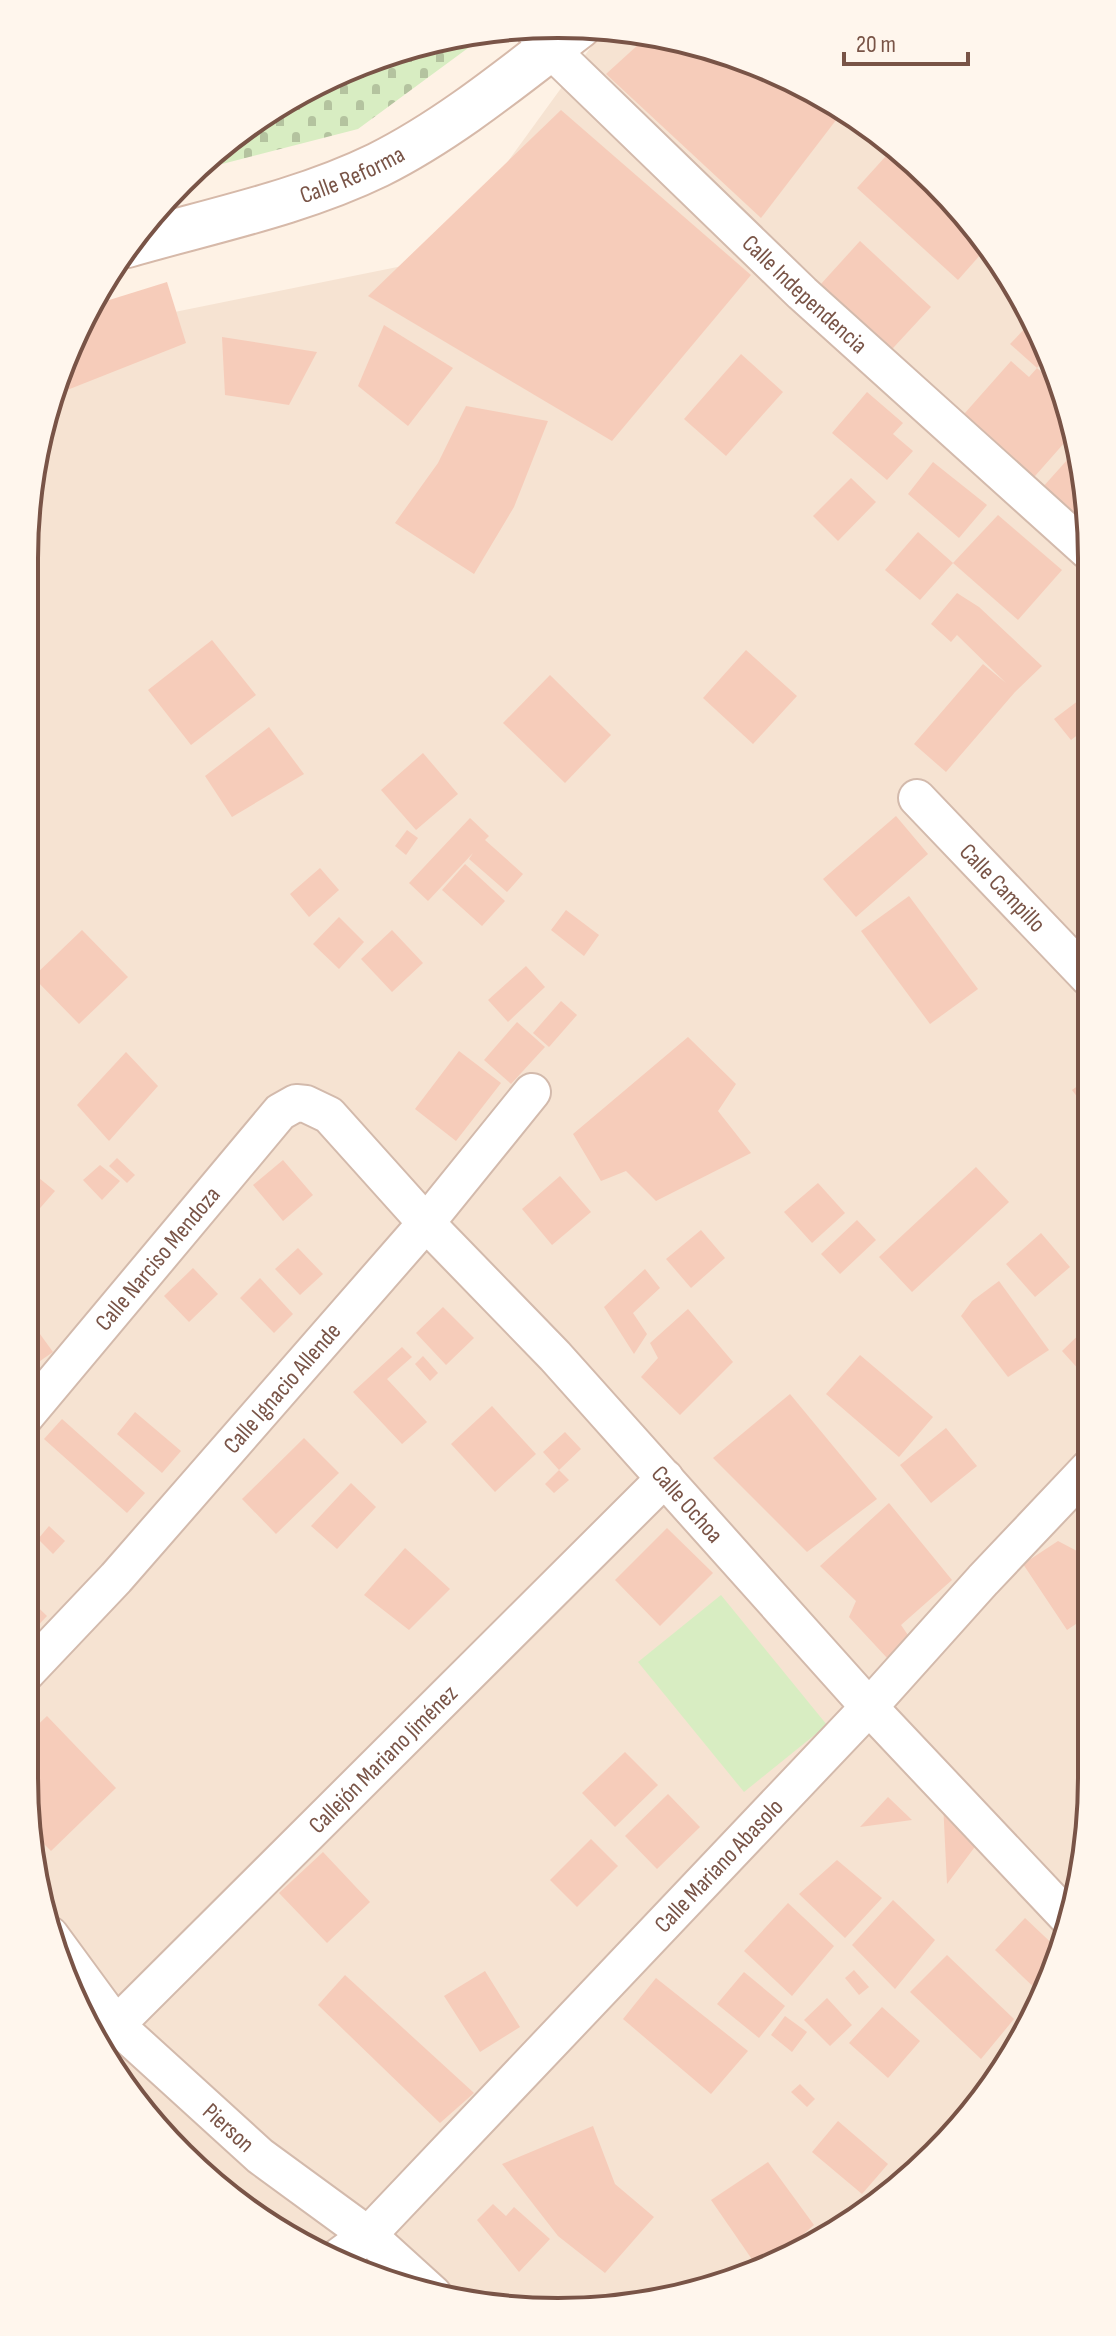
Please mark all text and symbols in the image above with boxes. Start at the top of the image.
scale bar [844,16,968,66]
text: 20 m [856,30,896,59]
street label: Calle Reforma [296,140,410,210]
street label: Calle Independencia [736,229,873,360]
street label: Calle Campillo [953,837,1052,939]
street label: Calle Narciso Mendoza [89,1181,226,1337]
street label: Calle Ignacio Allende [218,1317,347,1460]
street label: Calle Ochoa [645,1460,729,1549]
street label: Callejón Mariano Jiménez [303,1679,464,1840]
street label: Calle Mariano Abasolo [649,1793,789,1939]
street label: Pierson [197,2097,260,2159]

